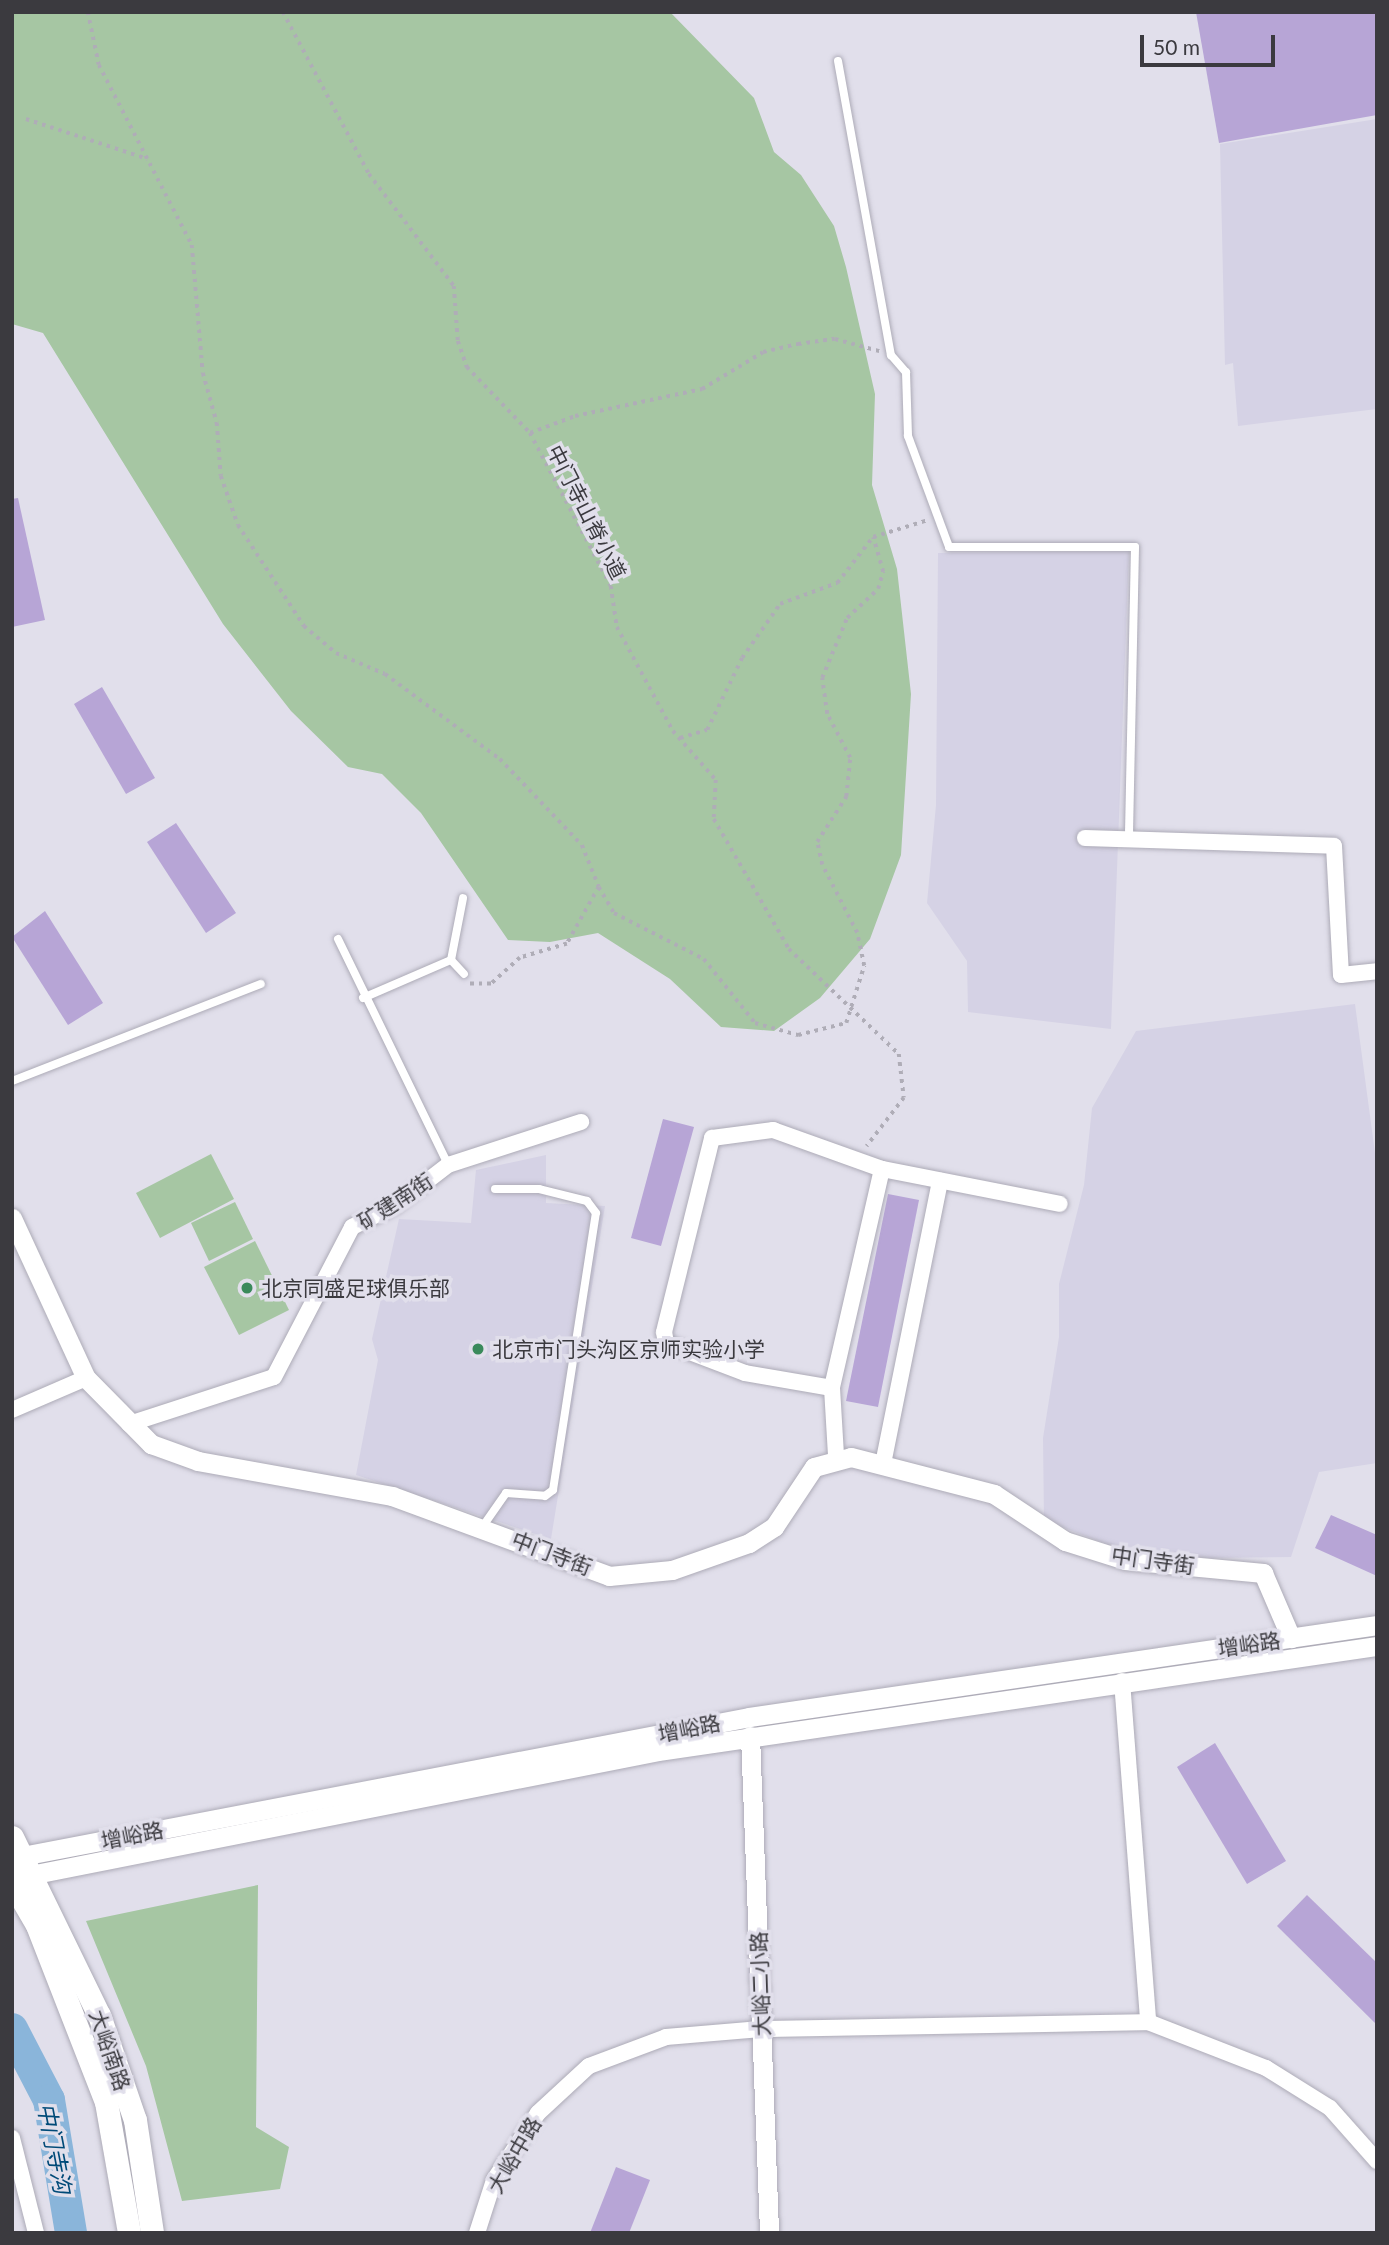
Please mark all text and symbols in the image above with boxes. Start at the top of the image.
scale bar [1144,21,1279,65]
text: 50 m [1153,34,1200,59]
street label: 中门寺山脊小道 [542,441,632,583]
street label: 矿建南街 [353,1168,437,1234]
place label: 北京同盛足球俱乐部 [261,1275,450,1301]
marker: 北京同盛足球俱乐部 [239,1280,255,1296]
place label: 北京市门头沟区京师实验小学 [492,1336,765,1362]
marker: 北京市门头沟区京师实验小学 [470,1341,486,1357]
street label: 中门寺街 [508,1526,596,1580]
street label: 中门寺街 [1110,1542,1196,1578]
street label: 增峪路 [1216,1627,1282,1661]
street label: 增峪路 [656,1710,722,1746]
street label: 增峪路 [99,1817,165,1853]
street label: 大峪二小路 [746,1931,774,2037]
street label: 大峪南路 [84,2006,136,2094]
water label: 中门寺沟 [33,2100,77,2196]
street label: 大峪中路 [482,2112,546,2198]

